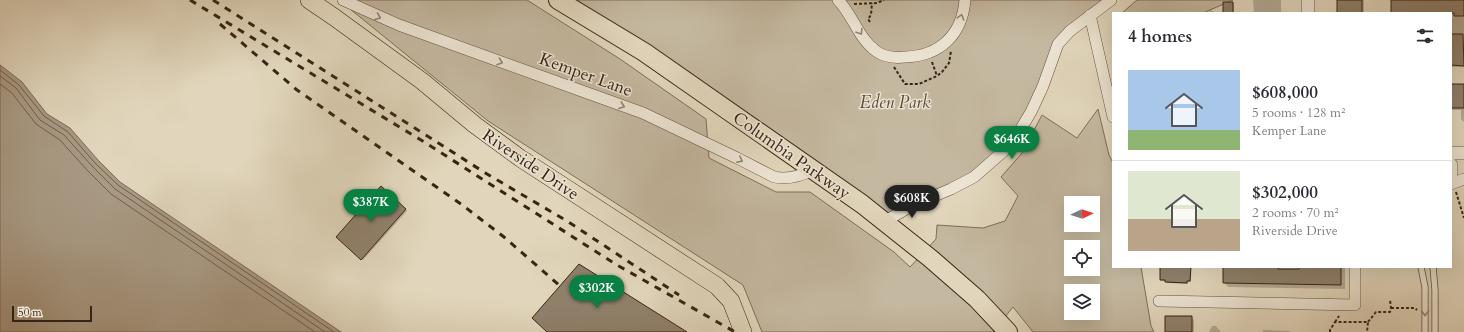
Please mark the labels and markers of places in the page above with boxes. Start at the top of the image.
pin: $646K [984,126,1040,160]
pin: $608K [884,185,940,219]
pin: $387K [343,189,399,223]
pin: $302K [569,275,625,309]

